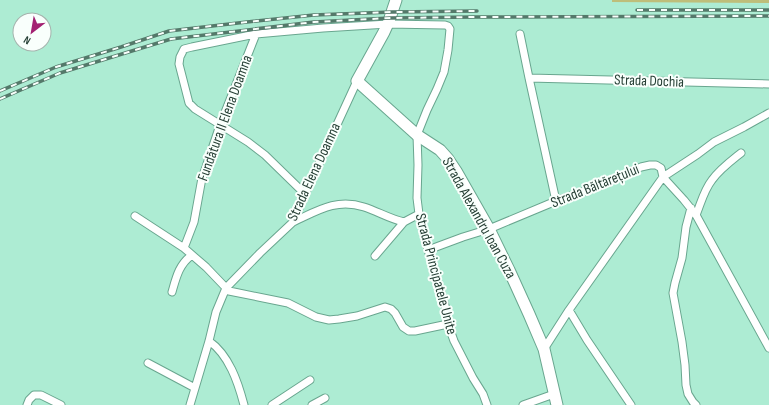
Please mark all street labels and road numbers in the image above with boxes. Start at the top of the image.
street label: Fundătura II Elena Doamna [193,52,257,184]
street label: Strada Dochia [614,70,684,92]
street label: Strada Elena Doamna [283,120,345,224]
street label: Strada Alexandru Ioan Cuza [438,154,520,282]
street label: Strada Băltărețului [548,160,642,212]
street label: Strada Principatele Unite [411,211,461,337]

